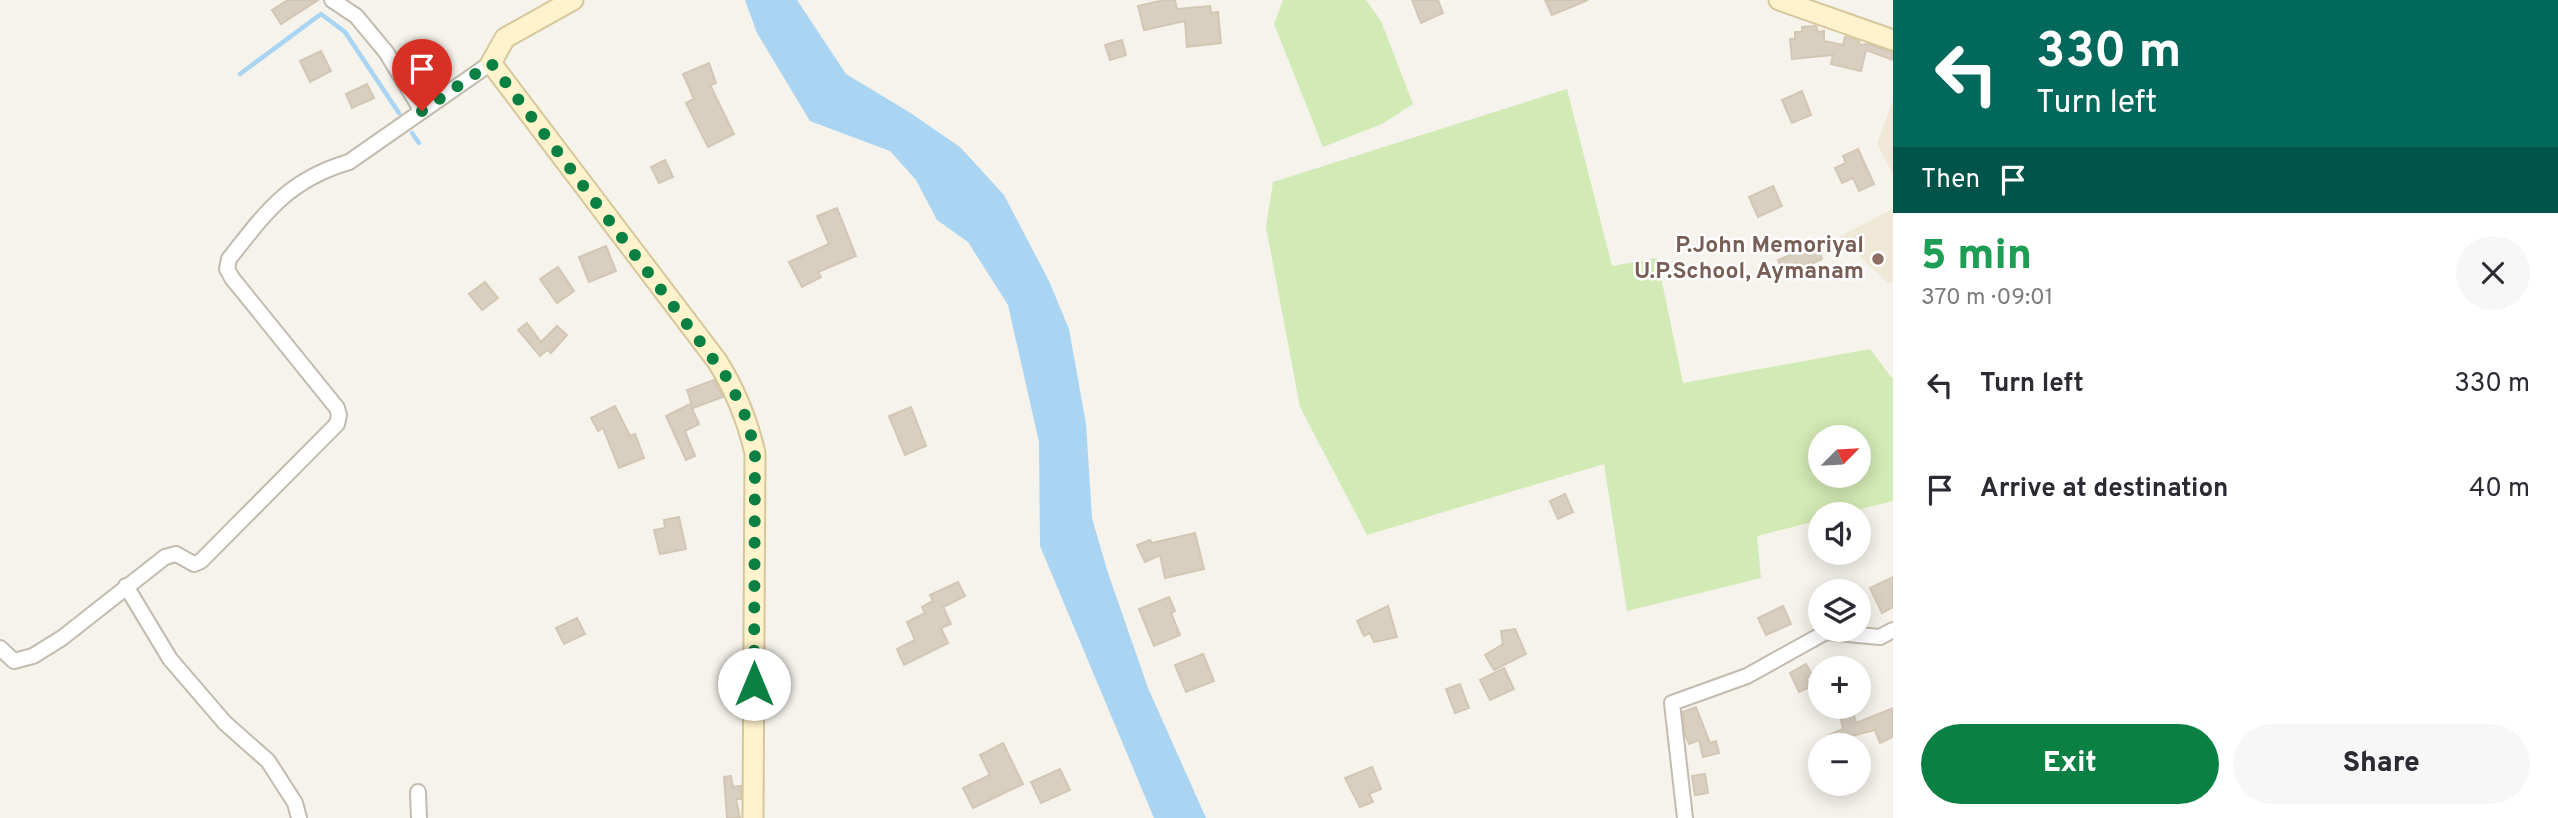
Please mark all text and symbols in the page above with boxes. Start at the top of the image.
text: 330 m [2036,23,2181,85]
icon: left [1921,28,2012,119]
pin [392,39,452,111]
icon: arrive [403,50,441,88]
text: Turn left [2036,84,2157,124]
icon: arrive [1994,161,2032,199]
text: Then [1921,164,1980,197]
text: 5 min [1921,231,2032,284]
place label: P.John Memoriyal U.P.School, Aymanam [1634,232,1864,287]
button: close [2456,236,2530,310]
marker: P.John Memoriyal U.P.School, Aymanam [1870,251,1886,267]
text: 370 m · 09:01 [1921,284,2053,313]
icon: left [1921,366,1959,404]
text: Turn left [1980,368,2084,401]
text: 330 m [2454,368,2530,401]
north arrow [1808,425,1871,488]
map controls [1808,425,1871,796]
icon: arrive [1921,471,1959,509]
text: Arrive at destination [1980,473,2228,506]
text: 40 m [2469,473,2530,506]
button: sound [1808,502,1871,565]
button: layers [1808,579,1871,642]
position arrow [717,647,791,721]
button: + [1808,656,1871,719]
button: Exit [1921,724,2219,804]
button: Share [2233,724,2530,804]
button: − [1808,733,1871,796]

